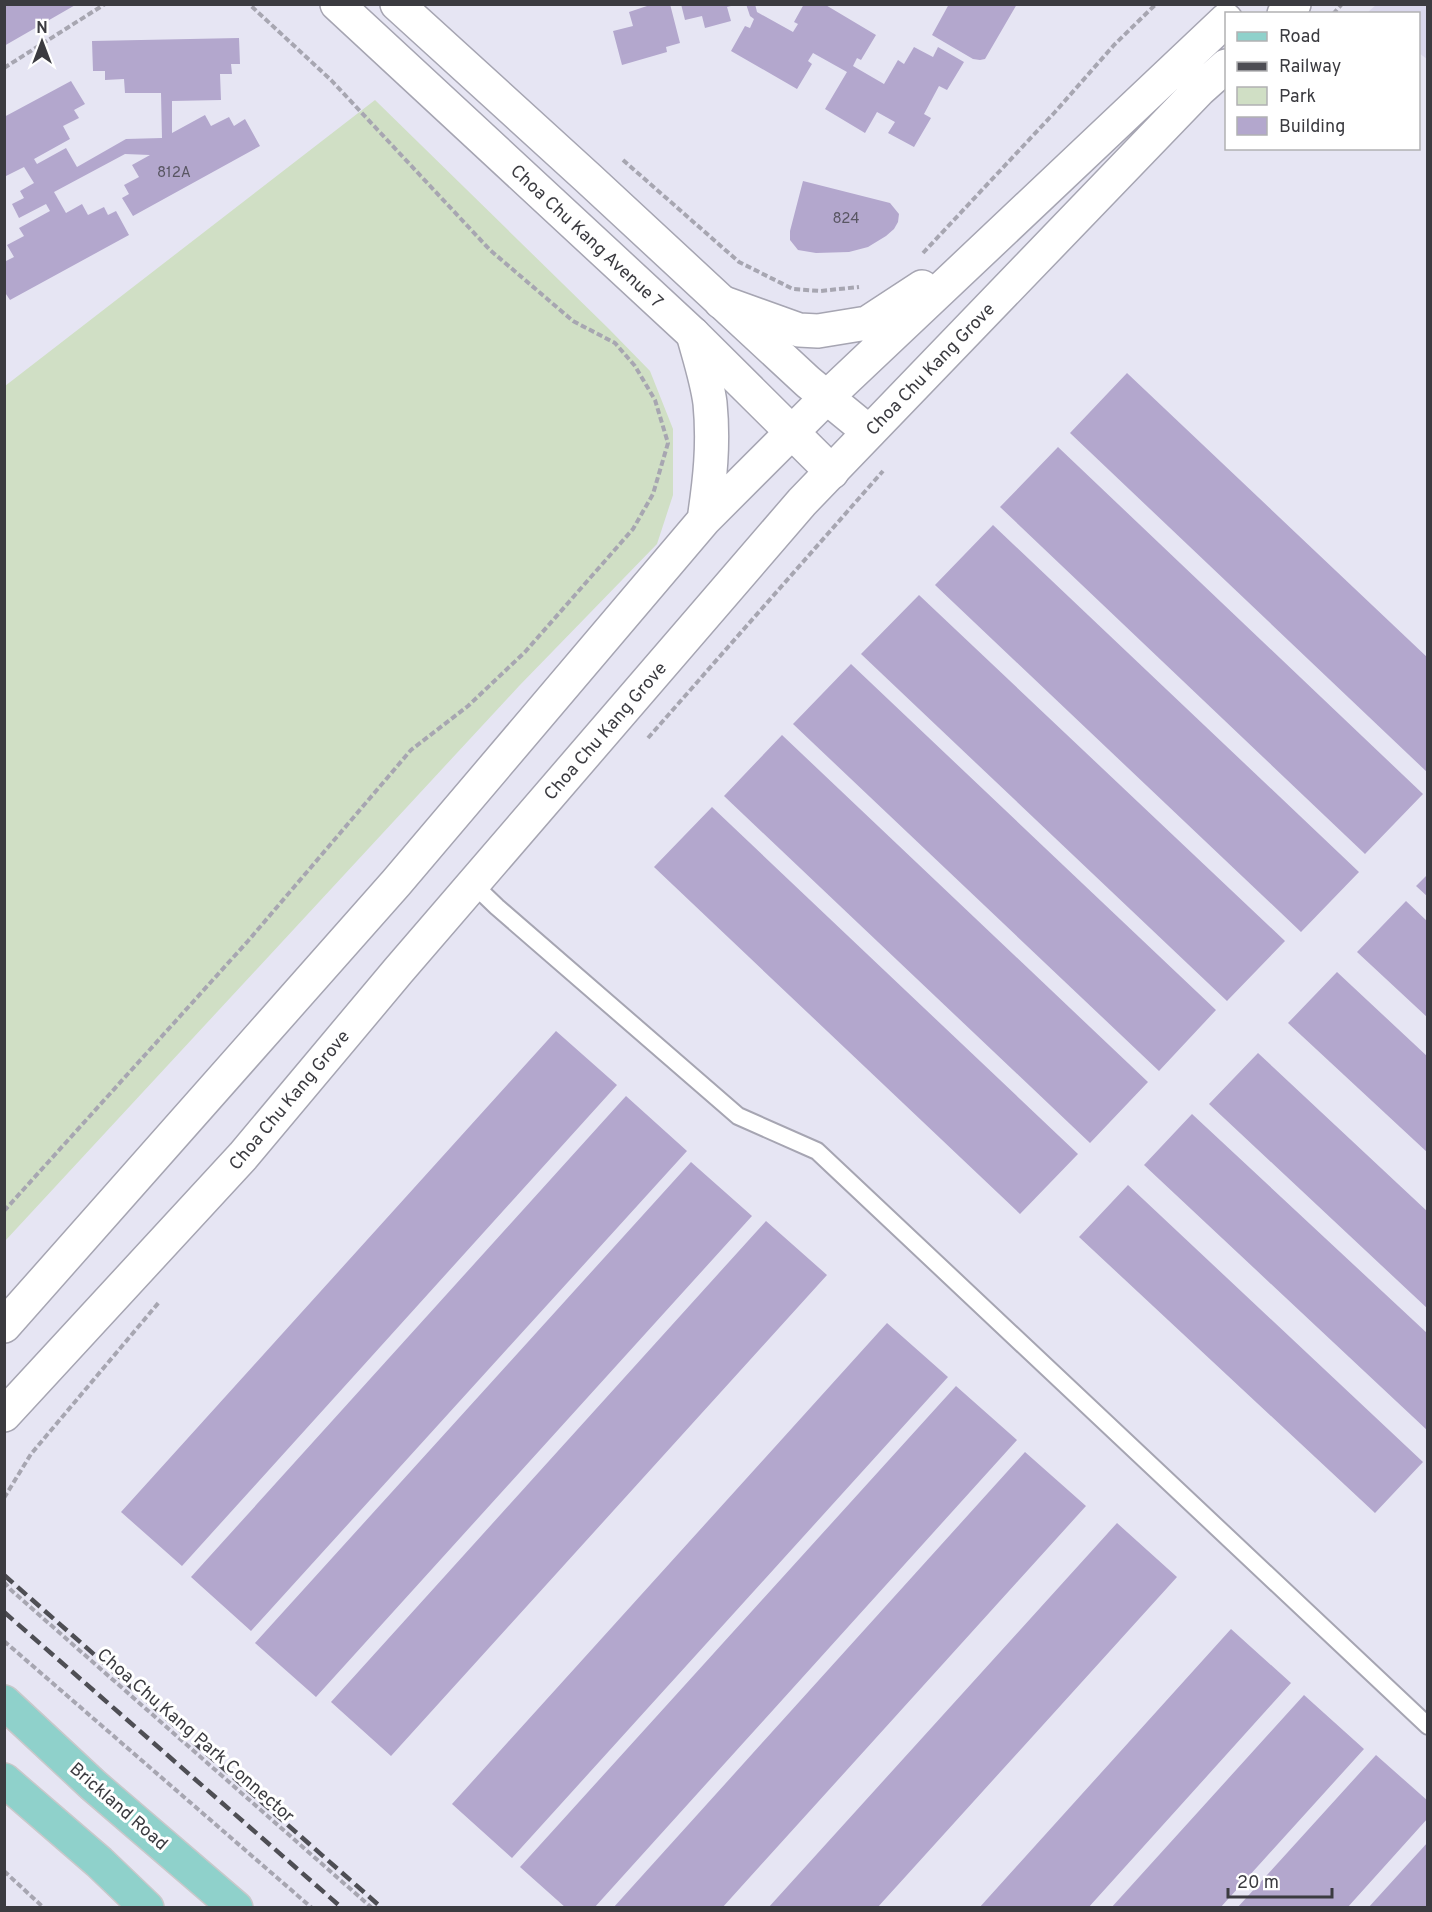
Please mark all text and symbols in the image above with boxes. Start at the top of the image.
north arrow [12,12,72,72]
legend [1225,12,1420,150]
text: N [36,19,48,39]
text: Road [1279,26,1321,49]
text: Railway [1279,56,1341,79]
text: Park [1279,86,1316,109]
text: Building [1279,116,1345,139]
street label: Choa Chu Kang Avenue 7 [505,160,667,314]
house number: 812A [157,164,191,183]
house number: 824 [832,210,860,229]
street label: Choa Chu Kang Grove [862,299,1000,441]
street label: Choa Chu Kang Grove [540,658,673,806]
street label: Choa Chu Kang Grove [225,1026,356,1176]
street label: Choa Chu Kang Park Connector [91,1644,299,1828]
street label: Brickland Road [64,1758,172,1856]
scale bar [1228,1861,1332,1899]
text: 20 m [1237,1872,1279,1895]

